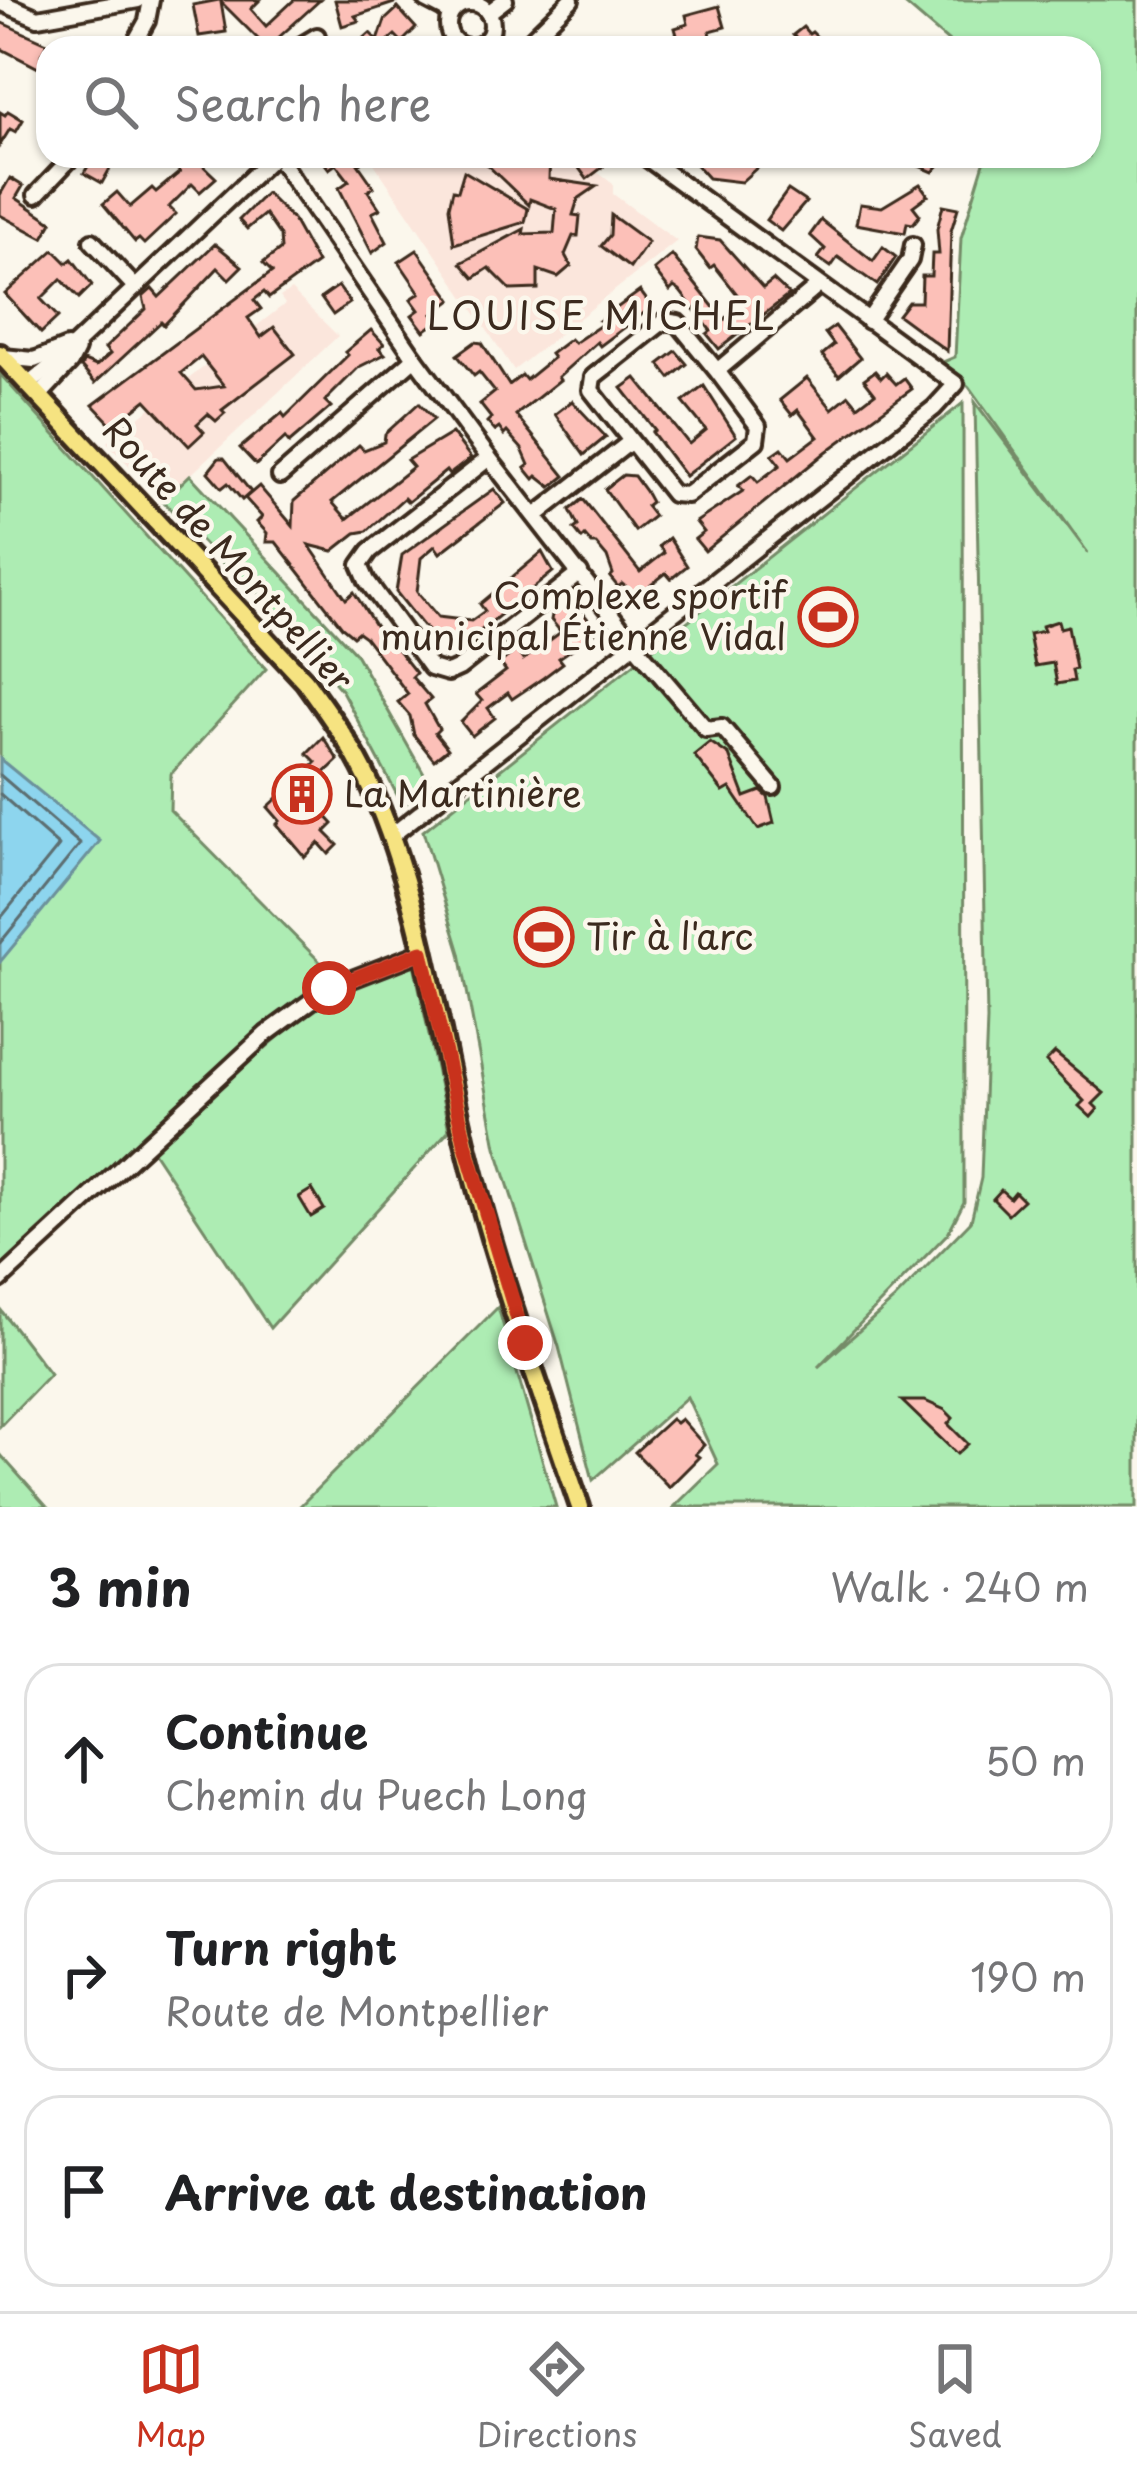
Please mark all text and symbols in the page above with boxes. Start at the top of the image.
search box [36,36,1101,168]
text: Search here [174,68,431,136]
icon: search [78,69,144,135]
district label: LOUISE MICHEL [426,284,778,343]
street label: Route de Montpellier [91,403,368,703]
place label: Complexe sportif municipal Étienne Vidal [380,567,788,662]
sports icon: Complexe sportif municipal Étienne Vidal [797,586,859,648]
building icon: La Martinière [271,763,333,825]
place label: La Martinière [344,765,582,819]
sports icon: Tir à l'arc [513,906,575,968]
place label: Tir à l'arc [586,908,753,962]
route start [302,961,356,1015]
route end [498,1316,552,1370]
text: 3 min [48,1547,192,1624]
text: Walk · 240 m [831,1556,1089,1615]
text: Continue [165,1696,368,1764]
icon: ahead [51,1726,117,1792]
text: 50 m [985,1730,1086,1789]
text: Chemin du Puech Long [165,1764,588,1823]
text: Turn right [165,1912,397,1980]
icon: right [51,1942,117,2008]
text: 190 m [970,1946,1086,2005]
text: Route de Montpellier [165,1980,548,2039]
text: Arrive at destination [165,2157,648,2225]
icon: arrive [51,2158,117,2224]
tab: Map [135,2336,206,2458]
tab: Directions [477,2336,637,2458]
tab: Saved [908,2336,1002,2458]

